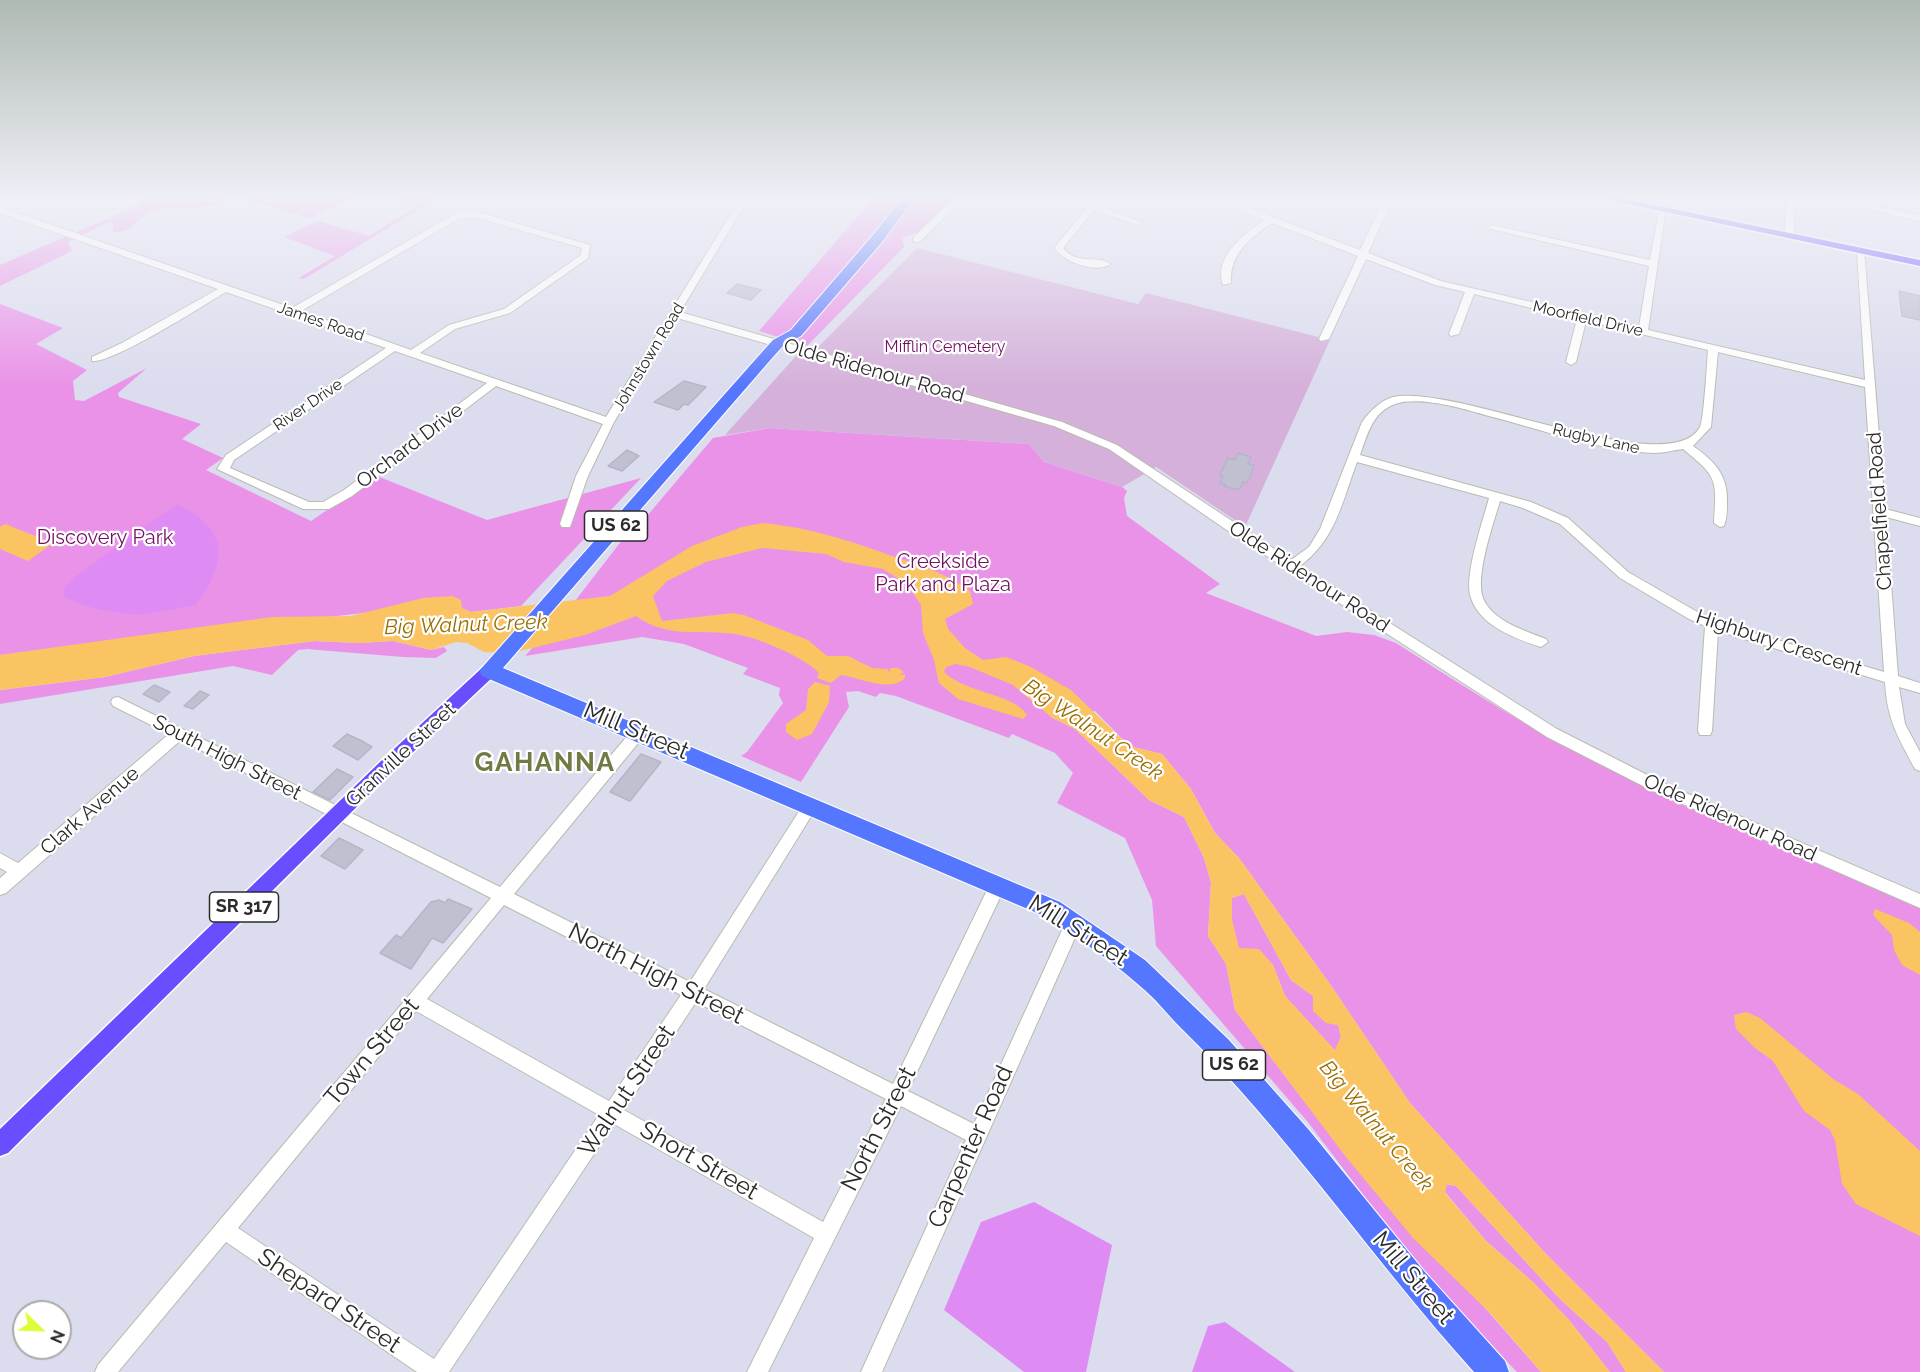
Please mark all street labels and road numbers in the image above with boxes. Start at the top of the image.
street label: Moorfield Drive [1531,297,1645,341]
street label: James Road [275,298,367,346]
street label: Johnstown Road [609,299,689,415]
street label: Olde Ridenour Road [781,334,967,408]
street label: River Drive [270,375,346,435]
street label: Orchard Drive [352,398,468,494]
street label: Rugby Lane [1551,420,1641,458]
street label: Chapelfield Road [1862,431,1898,591]
road number: US 62 [584,511,648,541]
street label: Olde Ridenour Road [1224,516,1394,638]
street label: Highbury Crescent [1693,605,1865,681]
street label: Mill Street [579,696,693,766]
street label: Granville Street [341,698,461,812]
street label: South High Street [149,710,305,806]
street label: Clark Avenue [36,762,144,860]
street label: Olde Ridenour Road [1640,769,1820,867]
street label: Mill Street [1023,889,1133,973]
road number: SR 317 [210,892,278,922]
street label: North High Street [563,917,749,1031]
street label: Town Street [319,992,425,1112]
street label: Walnut Street [572,1020,682,1162]
road number: US 62 [1202,1050,1266,1080]
street label: Carpenter Road [922,1061,1020,1233]
street label: North Street [835,1062,923,1196]
street label: Short Street [635,1116,763,1206]
street label: Mill Street [1366,1226,1460,1330]
street label: Shepard Street [252,1243,406,1359]

